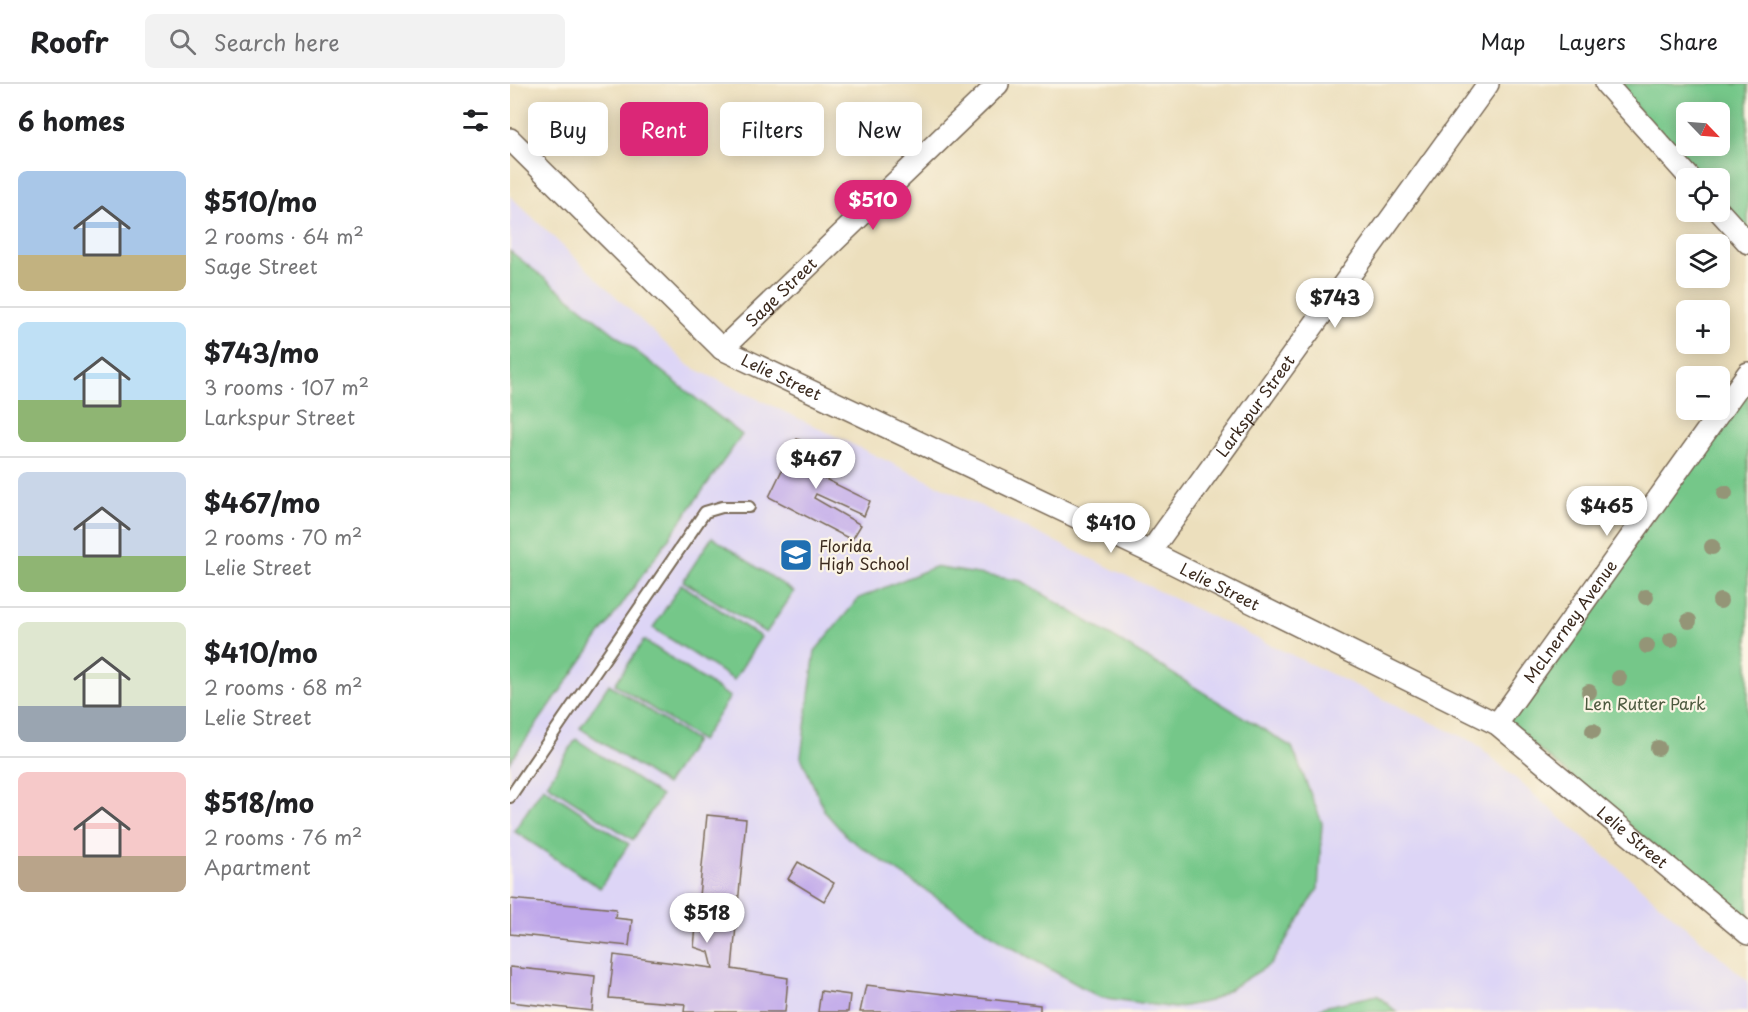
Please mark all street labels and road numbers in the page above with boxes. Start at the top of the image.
street label: Sage Street [739,251,822,332]
street label: Lelie Street [738,347,826,406]
street label: Larkspur Street [1209,349,1300,462]
street label: McLnerney Avenue [1517,554,1622,687]
street label: Lelie Street [1176,556,1265,616]
street label: Lelie Street [1592,800,1674,874]

